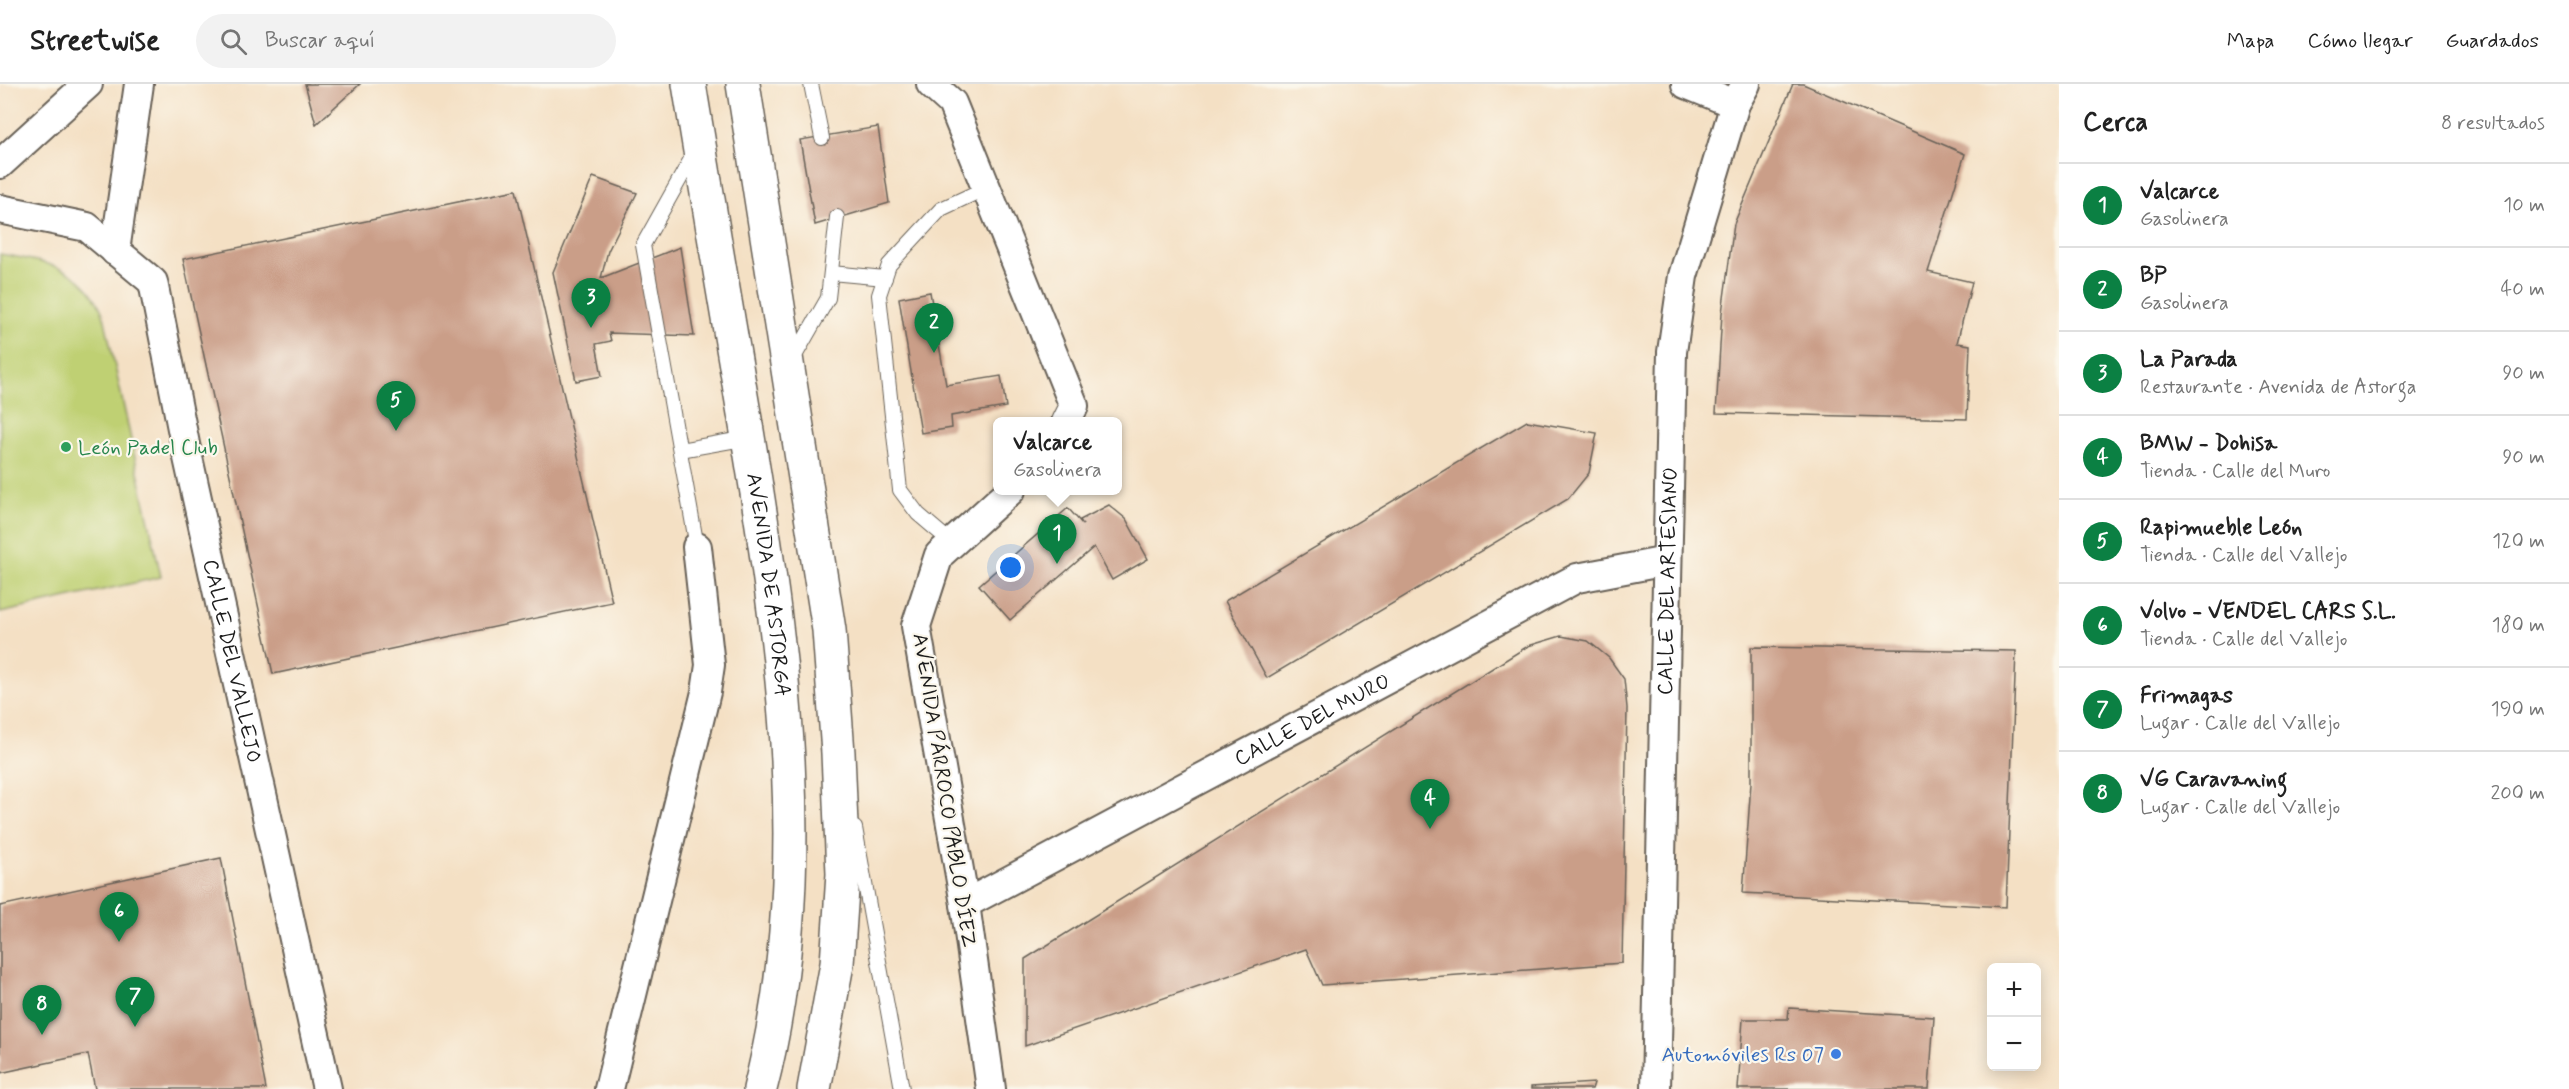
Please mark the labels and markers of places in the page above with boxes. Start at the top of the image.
pin: 3 [572,278,610,328]
pin: 2 [914,304,954,353]
pin: 5 [376,382,416,431]
place label: León Padel Club [78,434,218,462]
marker: León Padel Club [59,440,73,454]
pin: 1 [1038,514,1076,564]
pin: 4 [1410,780,1450,829]
pin: 6 [100,892,138,942]
pin: 7 [116,978,154,1027]
pin: 8 [22,986,62,1035]
place label: Automóviles Rs 07 [1661,1041,1824,1069]
marker: Automóviles Rs 07 [1829,1047,1843,1061]

